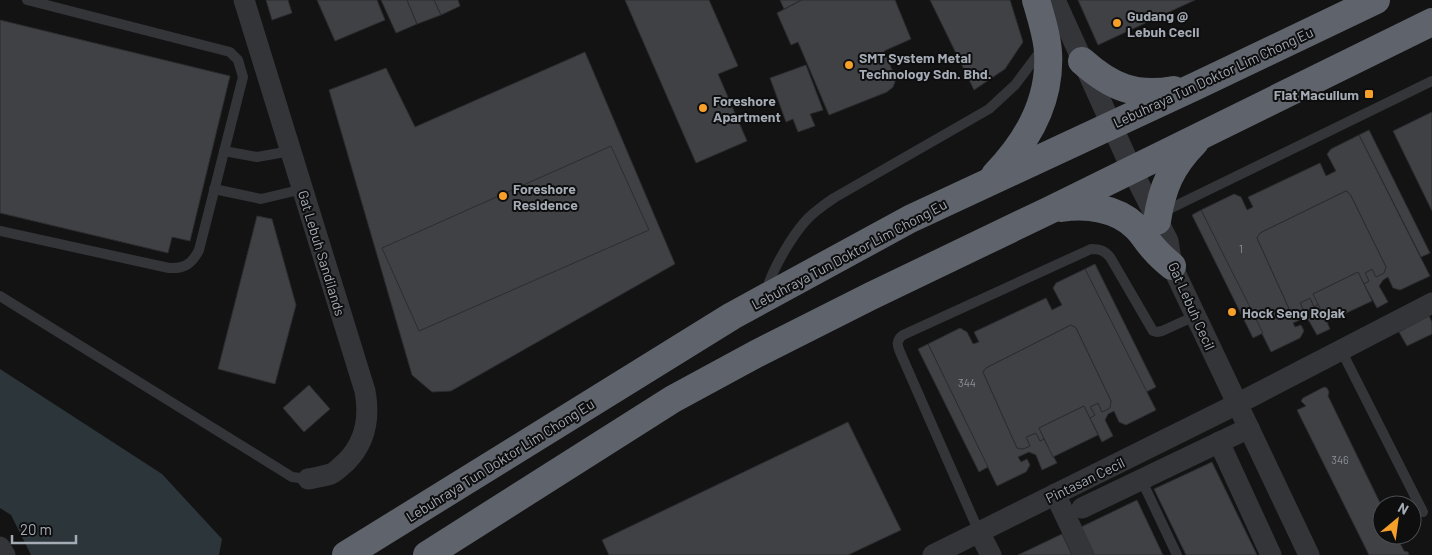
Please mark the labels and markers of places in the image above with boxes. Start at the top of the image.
place label: Gudang @ Lebuh Cecil [1127,7,1199,40]
marker: Gudang @ Lebuh Cecil [1111,17,1123,29]
place label: SMT System Metal Technology Sdn. Bhd. [859,49,991,82]
marker: SMT System Metal Technology Sdn. Bhd. [843,59,855,71]
place label: Flat Macullum [1274,86,1359,103]
marker: Flat Macullum [1363,88,1375,100]
place label: Foreshore Apartment [713,92,781,125]
marker: Foreshore Apartment [697,102,709,114]
place label: Foreshore Residence [513,180,578,213]
marker: Foreshore Residence [497,190,509,202]
place label: Hock Seng Rojak [1242,304,1346,321]
marker: Hock Seng Rojak [1226,306,1238,318]

